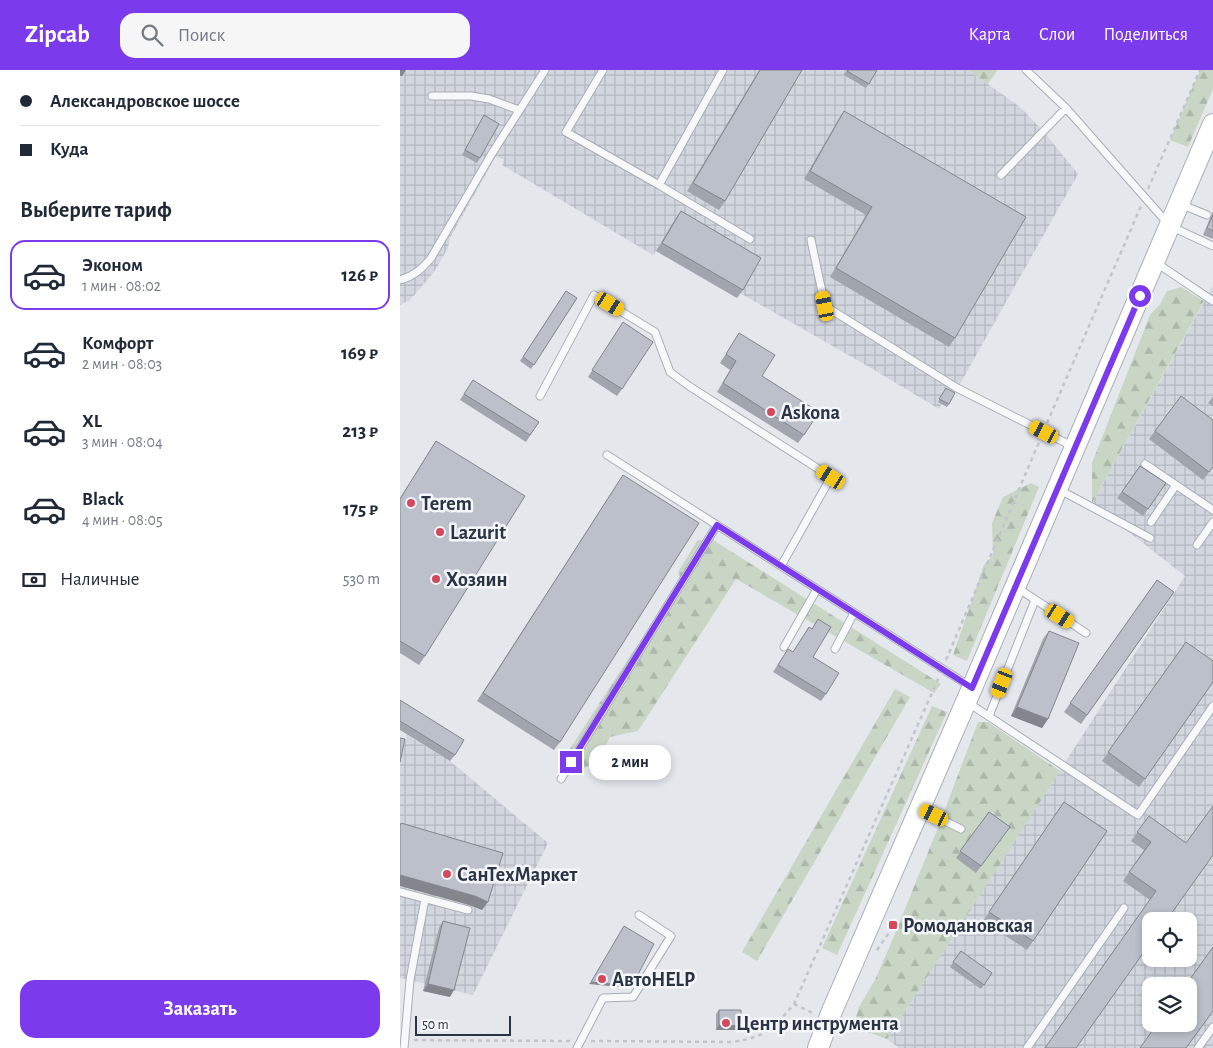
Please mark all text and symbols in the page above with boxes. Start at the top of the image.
search box [120,13,470,58]
icon: search [138,21,166,49]
text: Zipcab [25,23,90,47]
text: Поиск [178,26,225,45]
text: Карта [969,26,1011,44]
text: Слои [1039,26,1075,44]
text: Поделиться [1103,26,1188,44]
text: Александровское шоссе [50,92,240,111]
text: Куда [50,140,89,159]
text: Выберите тариф [20,199,172,221]
icon: car [22,253,67,298]
text: Эконом [82,256,143,275]
text: 126 ₽ [341,266,378,285]
text: 1 мин · 08:02 [82,278,161,294]
route start [1129,285,1151,307]
car [593,290,626,318]
car [814,290,835,322]
icon: car [22,331,67,376]
text: Комфорт [82,334,153,353]
text: 169 ₽ [341,344,378,363]
text: 2 мин · 08:03 [82,356,162,372]
place label: Askona [781,403,841,423]
marker: Askona [765,406,777,418]
icon: car [22,409,67,454]
text: XL [82,412,102,431]
car [1027,419,1060,445]
text: 213 ₽ [342,422,378,441]
text: 3 мин · 08:04 [82,434,163,450]
car [814,463,847,491]
icon: car [22,487,67,532]
text: Black [82,490,124,509]
place label: Terem [421,494,472,514]
marker: Terem [405,497,417,509]
text: 175 ₽ [343,500,378,519]
text: 4 мин · 08:05 [82,512,163,528]
place label: Lazurit [450,523,506,543]
marker: Lazurit [434,526,446,538]
icon: cash [20,566,48,594]
text: Наличные [60,570,140,589]
place label: Хозяин [446,570,508,590]
text: 530 m [343,571,380,587]
marker: Хозяин [430,573,442,585]
car [1043,602,1076,630]
car [989,666,1014,700]
callout: 2 мин [588,744,671,780]
route end [560,751,582,773]
text: 2 мин [611,754,649,770]
car [917,802,950,828]
place label: СанТехМаркет [457,865,578,885]
marker: СанТехМаркет [441,868,453,880]
map controls [1142,912,1197,1032]
button: locate [1142,912,1197,967]
place label: Ромодановская [903,916,1033,936]
marker: Ромодановская [887,919,899,931]
place label: АвтоHELP [612,970,695,990]
marker: АвтоHELP [596,973,608,985]
button: layers [1142,977,1197,1032]
button: Заказать [20,980,380,1038]
scale bar [415,1013,511,1036]
place label: Центр инструмента [736,1014,899,1034]
marker: Центр инструмента [720,1017,732,1029]
text: 50 m [422,1018,449,1032]

